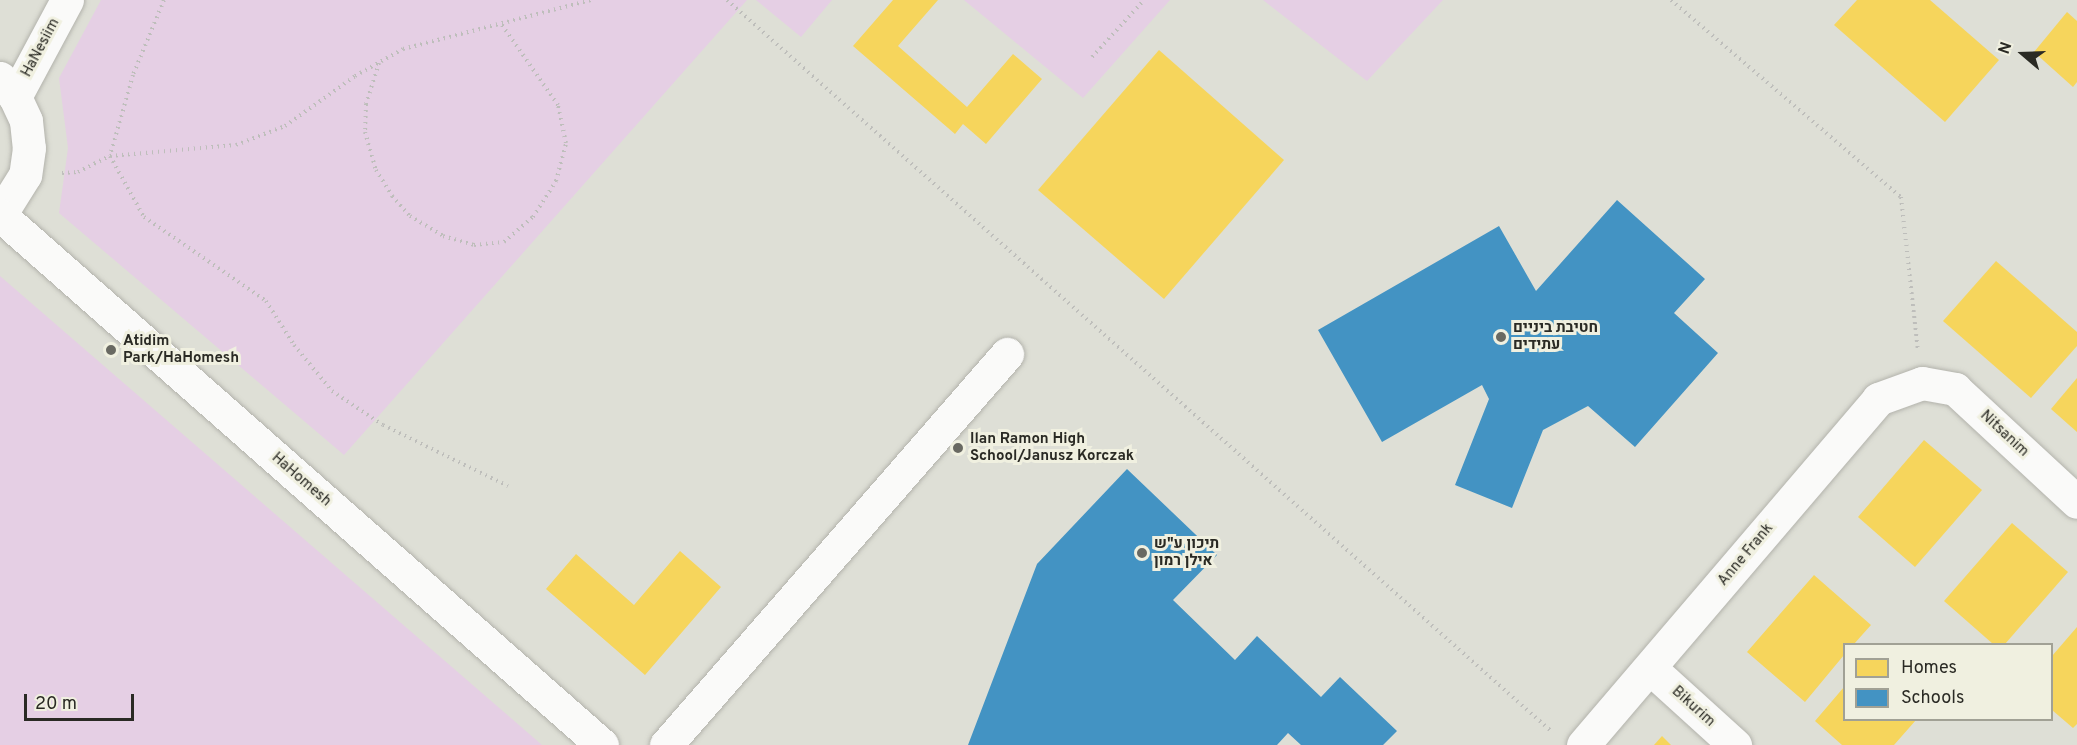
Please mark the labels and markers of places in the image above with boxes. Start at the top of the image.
place label: חטיבת ביניים עתידים [1513,319,1598,354]
marker: חטיבת ביניים עתידים [1494,330,1508,344]
place label: Atidim Park/HaHomesh [123,332,239,367]
marker: Atidim Park/HaHomesh [104,343,118,357]
place label: Ilan Ramon High School/Janusz Korczak [970,430,1134,465]
marker: Ilan Ramon High School/Janusz Korczak [951,441,965,455]
place label: תיכון ע"ש אילן רמון [1154,535,1219,570]
marker: תיכון ע"ש אילן רמון [1135,546,1149,560]

